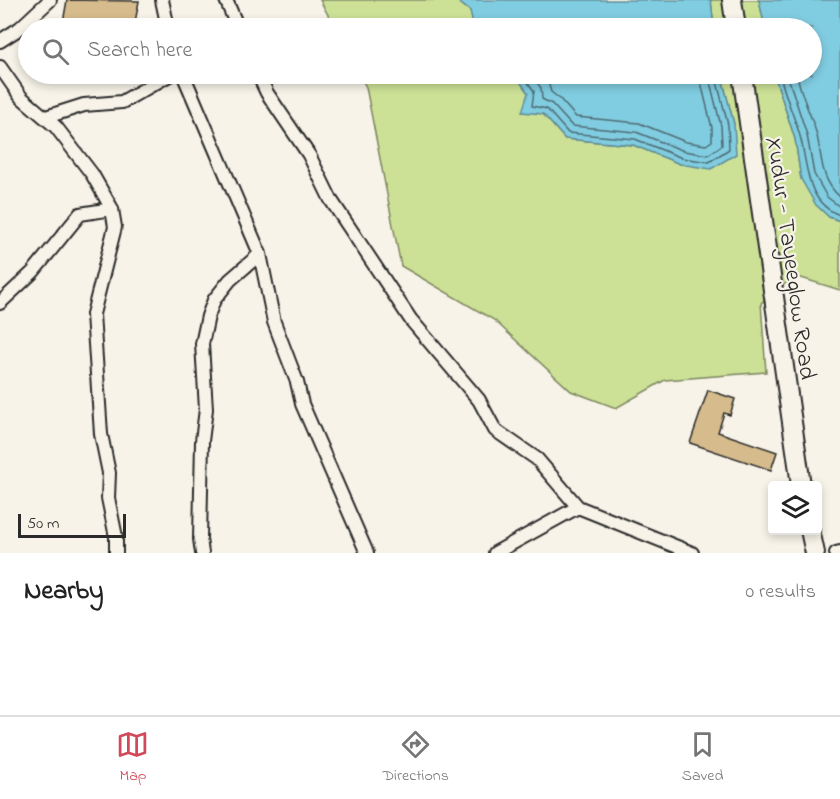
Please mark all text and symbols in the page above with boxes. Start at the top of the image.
search box [18,18,822,84]
icon: search [39,35,72,68]
text: Search here [87,35,192,67]
street label: Xudur - Tayeeglow Road [754,135,824,383]
map controls [768,481,822,535]
button: layers [768,481,822,535]
scale bar [18,511,126,538]
text: 50 m [27,512,59,536]
text: Nearby [24,573,103,611]
text: 0 results [745,578,816,607]
tab: Map [116,728,149,788]
tab: Directions [382,728,449,788]
tab: Saved [682,728,724,788]

